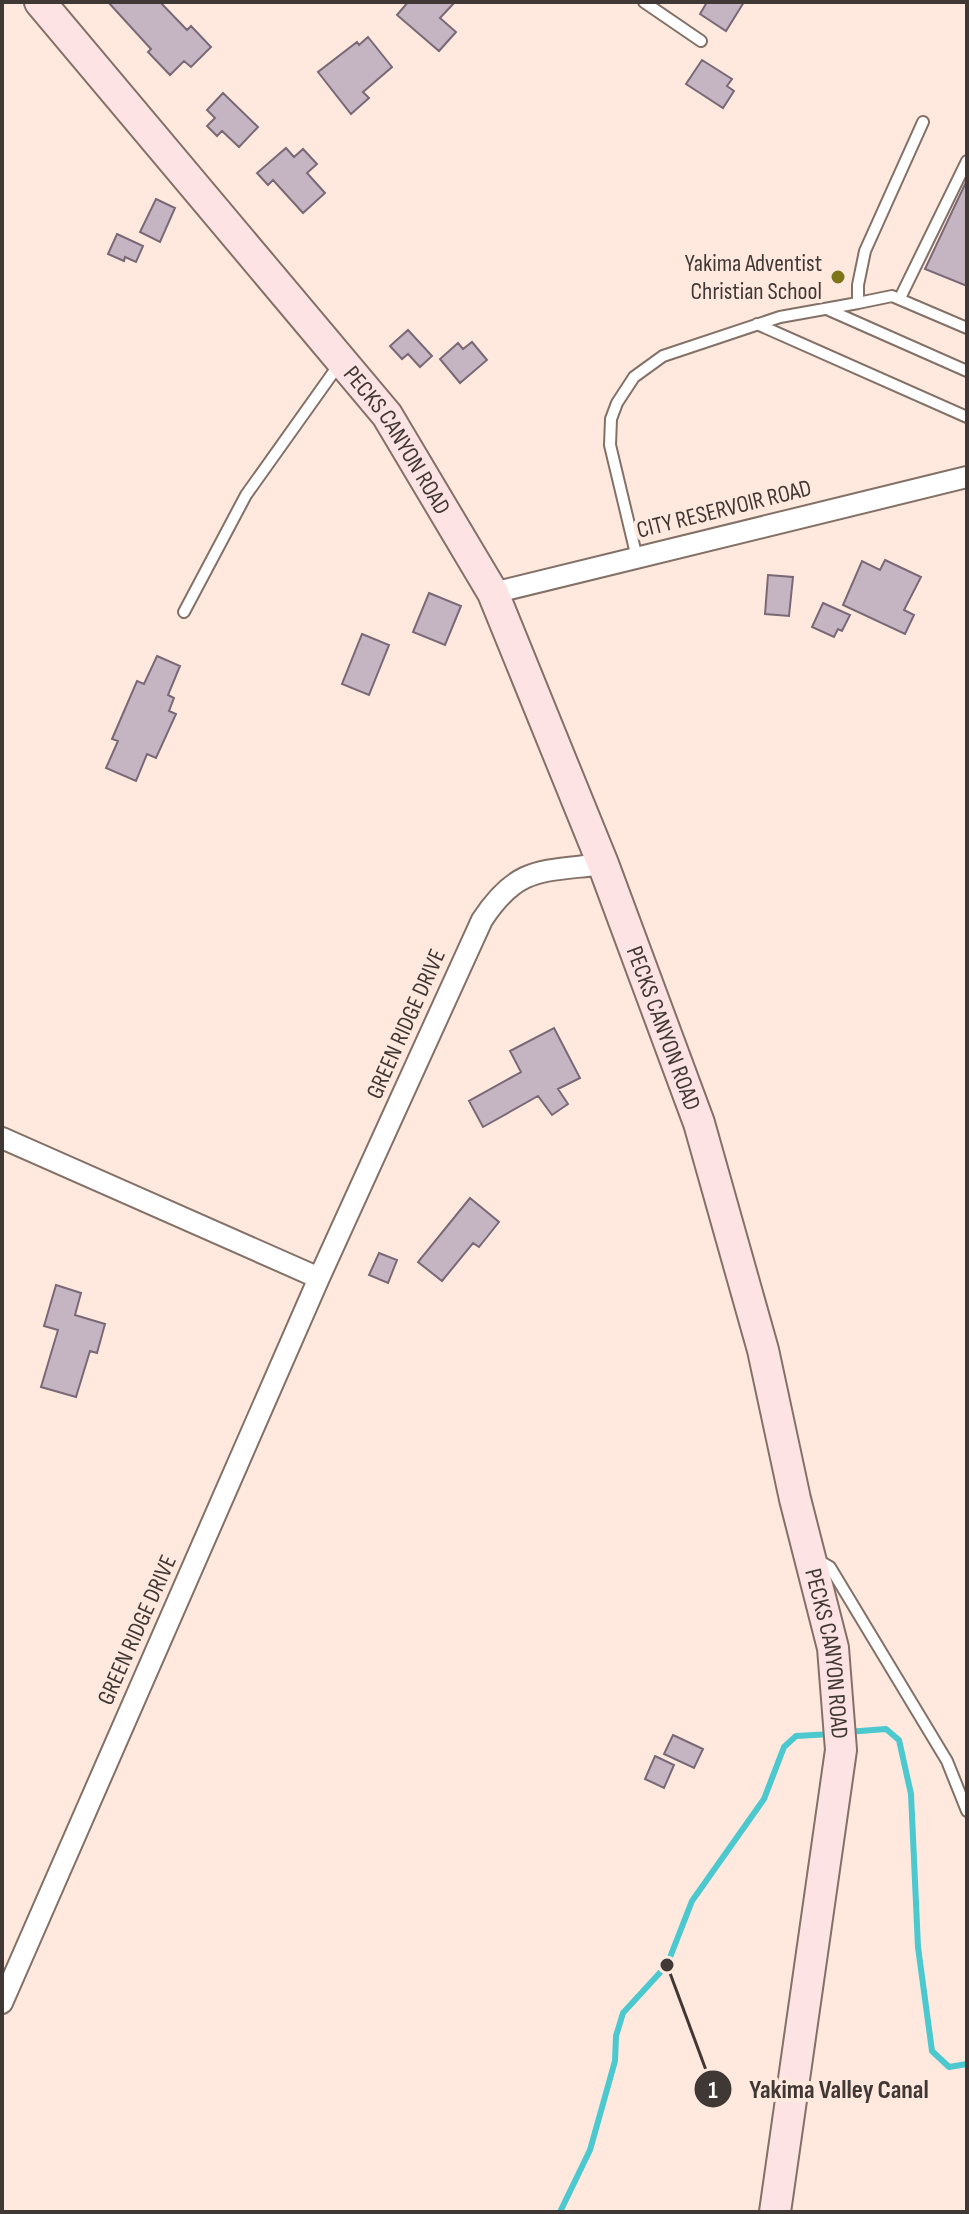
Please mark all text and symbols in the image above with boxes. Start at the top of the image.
place label: Yakima Adventist Christian School [685,249,822,306]
marker: Yakima Adventist Christian School [829,268,847,286]
street label: PECKS CANYON ROAD [337,360,457,519]
street label: CITY RESERVOIR ROAD [634,473,814,545]
street label: PECKS CANYON ROAD [620,942,707,1114]
street label: GREEN RIDGE DRIVE [360,945,452,1103]
street label: GREEN RIDGE DRIVE [91,1551,183,1709]
street label: PECKS CANYON ROAD [799,1565,855,1740]
callout: Yakima Valley Canal [693,2064,945,2114]
text: Yakima Valley Canal [749,2075,929,2106]
text: 1 [708,2076,718,2105]

